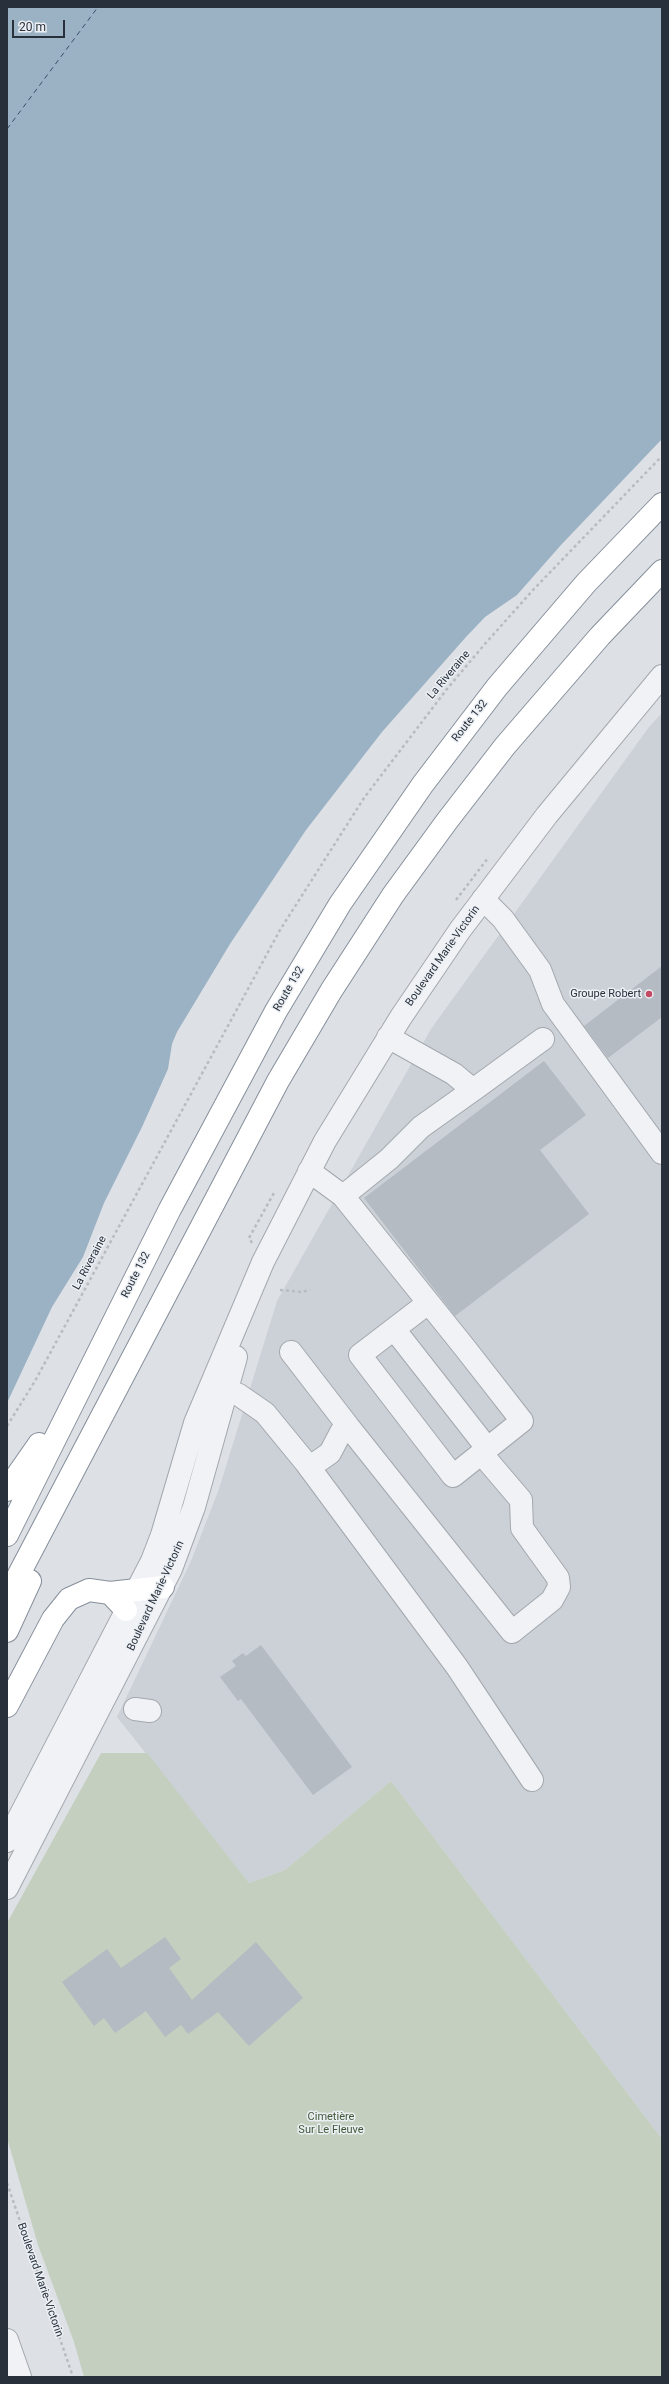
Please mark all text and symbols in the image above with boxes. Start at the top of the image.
scale bar [14,12,67,38]
text: 20 m [19,20,46,34]
street label: La Riveraine [425,648,473,702]
street label: Route 132 [449,697,491,745]
street label: Boulevard Marie-Victorin [403,903,483,1009]
street label: Route 132 [271,964,307,1014]
place label: Groupe Robert [570,987,641,1001]
marker: Groupe Robert [644,989,654,999]
street label: La Riveraine [70,1234,110,1292]
street label: Route 132 [119,1250,153,1300]
street label: Boulevard Marie-Victorin [125,1539,187,1653]
park label: Cimetière Sur Le Fleuve [298,2110,364,2136]
street label: Boulevard Marie-Victorin [14,2221,66,2339]

